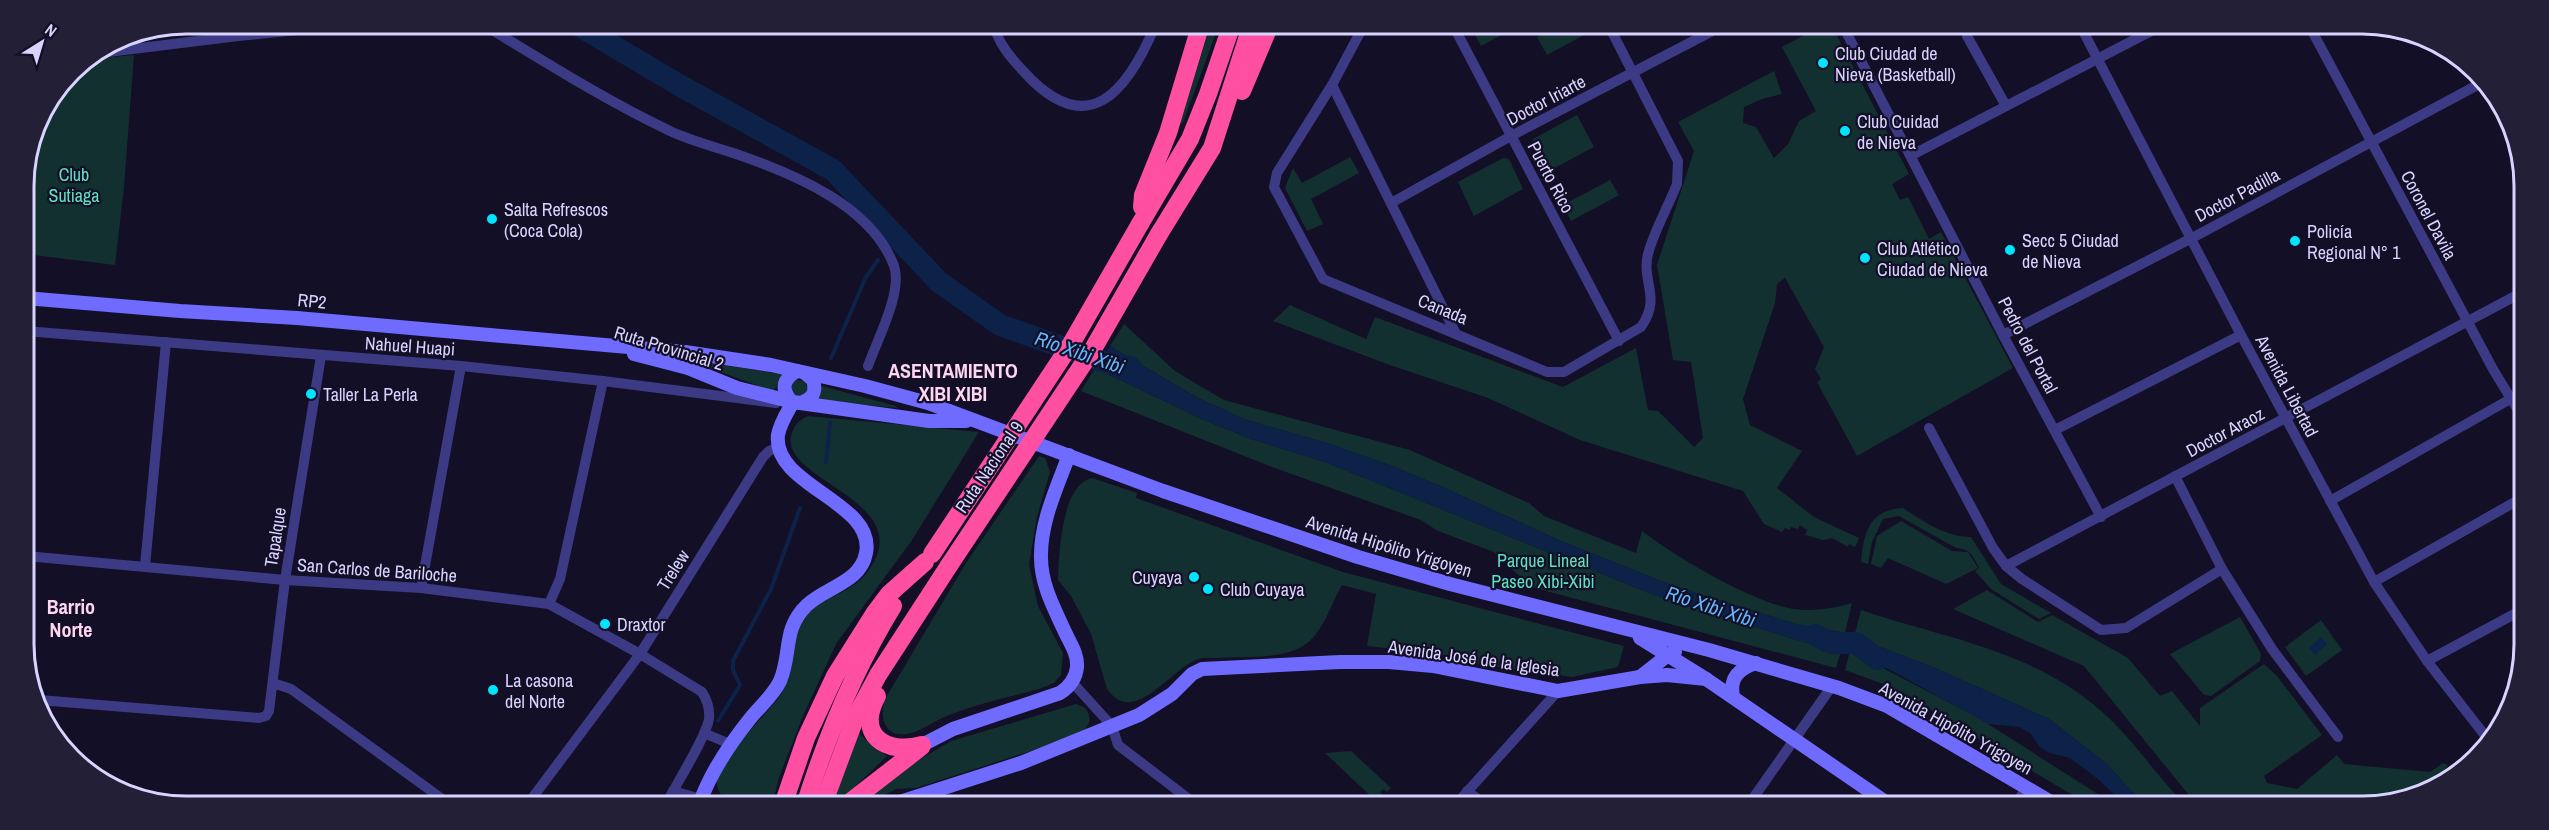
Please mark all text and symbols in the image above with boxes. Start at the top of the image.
north arrow [12,12,72,72]
text: N [41,18,61,42]
place label: Club Ciudad de Nieva (Basketball) [1835,41,1956,87]
marker: Club Ciudad de Nieva (Basketball) [1816,56,1830,70]
street label: Doctor Iriarte [1502,69,1590,131]
place label: Club Cuidad de Nieva [1857,109,1939,155]
marker: Club Cuidad de Nieva [1838,124,1852,138]
street label: Puerto Rico [1522,137,1580,217]
park label: Club Sutiaga [49,162,99,208]
street label: Doctor Padilla [2190,162,2284,228]
street label: Coronel Davila [2395,166,2463,264]
place label: Salta Refrescos (Coca Cola) [504,197,608,243]
marker: Salta Refrescos (Coca Cola) [485,212,499,226]
place label: Policía Regional N° 1 [2307,219,2401,265]
place label: Secc 5 Ciudad de Nieva [2022,228,2119,274]
marker: Policía Regional N° 1 [2288,234,2302,248]
place label: Club Atlético Ciudad de Nieva [1877,236,1988,282]
marker: Secc 5 Ciudad de Nieva [2003,243,2017,257]
marker: Club Atlético Ciudad de Nieva [1858,251,1872,265]
street label: RP2 [296,287,328,315]
street label: Canada [1414,288,1472,330]
street label: Pedro del Portal [1992,292,2064,398]
street label: Ruta Provincial 2 [611,319,727,377]
water label: Río Xibi Xibi [1032,324,1129,380]
street label: Nahuel Huapi [364,330,456,362]
street label: Avenida Libertad [2249,330,2324,441]
district label: ASENTAMIENTO XIBI XIBI [888,357,1018,407]
place label: Taller La Perla [323,382,418,407]
marker: Taller La Perla [304,387,318,401]
street label: Doctor Araoz [2181,401,2269,463]
street label: Ruta Nacional 9 [949,416,1029,518]
street label: Tapalque [258,505,292,569]
street label: Avenida Hipólito Yrigoyen [1302,509,1475,583]
street label: Trelew [651,545,695,595]
park label: Parque Lineal Paseo Xibi-Xibi [1491,548,1595,594]
street label: San Carlos de Bariloche [296,552,458,588]
place label: Cuyaya [1132,565,1182,590]
marker: Cuyaya [1187,570,1201,584]
place label: Club Cuyaya [1220,577,1305,602]
water label: Río Xibi Xibi [1663,579,1760,633]
marker: Club Cuyaya [1201,582,1215,596]
district label: Barrio Norte [47,593,95,643]
place label: Draxtor [617,612,665,637]
marker: Draxtor [598,617,612,631]
street label: Avenida José de la Iglesia [1386,633,1561,682]
place label: La casona del Norte [505,668,573,714]
street label: Avenida Hipólito Yrigoyen [1874,675,2037,781]
marker: La casona del Norte [486,683,500,697]

